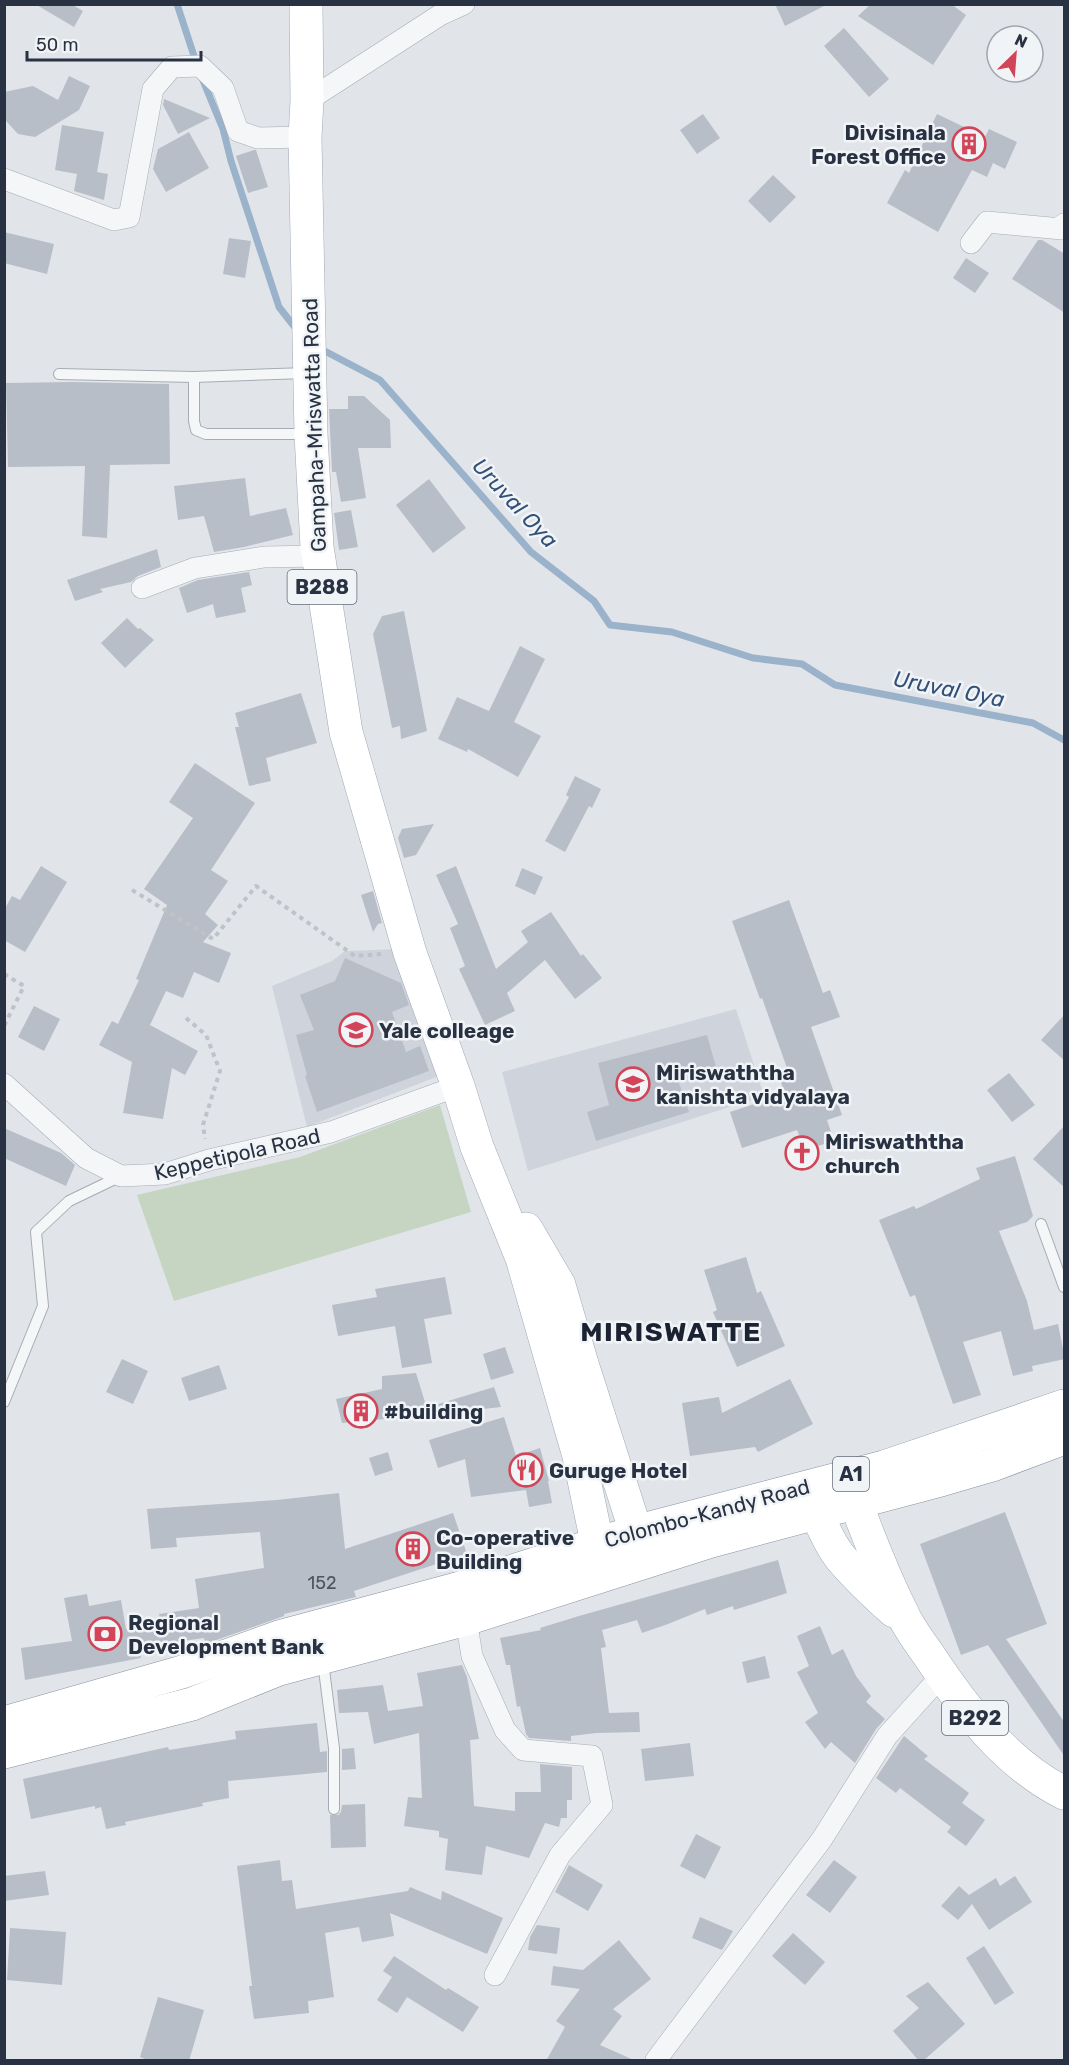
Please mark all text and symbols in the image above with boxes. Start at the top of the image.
scale bar [27,24,201,62]
north arrow [985,24,1045,84]
text: N [1012,30,1030,52]
text: 50 m [36,34,79,56]
place label: Divisinala Forest Office [811,120,946,169]
building icon: Divisinala Forest Office [951,126,987,162]
street label: Gampaha-Mriswatta Road [297,298,331,552]
water label: Uruval Oya [467,453,563,554]
road number: B288 [288,570,356,604]
water label: Uruval Oya [891,665,1007,713]
school or university icon: Yale colleage [338,1012,374,1048]
place label: Yale colleage [379,1018,514,1043]
place label: Miriswaththa kanishta vidyalaya [656,1060,850,1109]
school or university icon: Miriswaththa kanishta vidyalaya [615,1066,651,1102]
street label: Keppetipola Road [151,1123,323,1185]
place label: Miriswaththa church [825,1129,964,1178]
church icon: Miriswaththa church [784,1135,820,1171]
district label: MIRISWATTE [580,1316,762,1348]
building icon: #building [343,1393,379,1429]
place label: #building [384,1399,483,1424]
restaurant icon: Guruge Hotel [508,1452,544,1488]
road number: A1 [833,1457,869,1491]
place label: Guruge Hotel [549,1458,688,1483]
street label: Colombo-Kandy Road [602,1474,812,1552]
place label: Co-operative Building [436,1525,574,1574]
building icon: Co-operative Building [395,1531,431,1567]
house number: 152 [308,1572,336,1594]
place label: Regional Development Bank [128,1610,325,1659]
bank icon: Regional Development Bank [87,1616,123,1652]
road number: B292 [942,1701,1008,1735]

